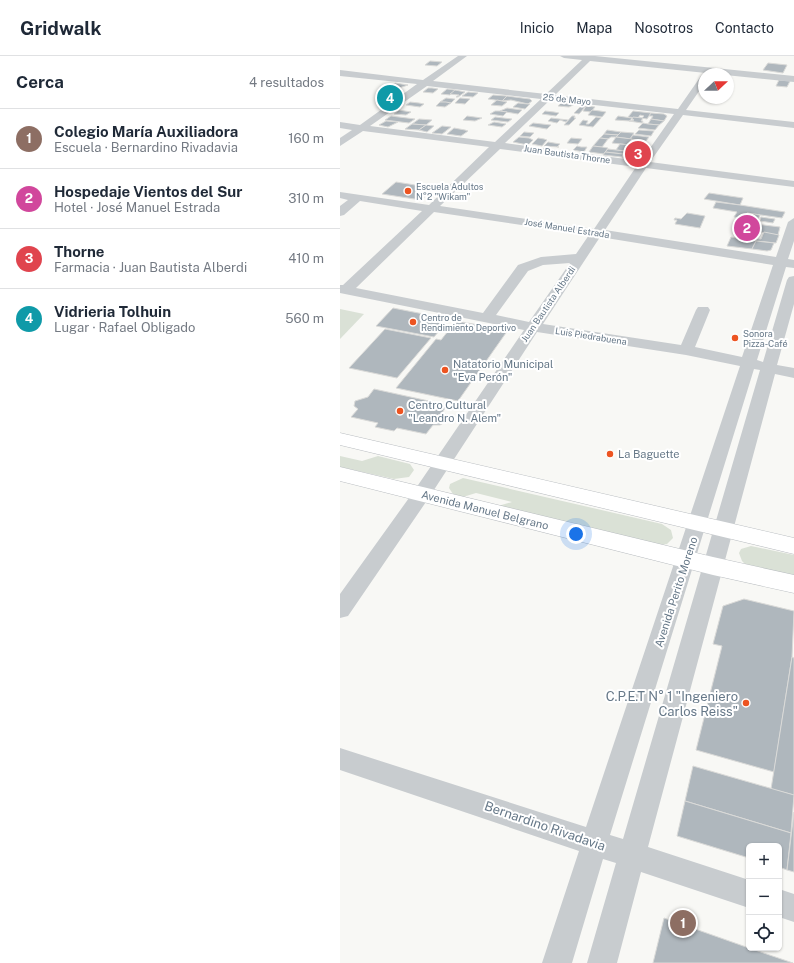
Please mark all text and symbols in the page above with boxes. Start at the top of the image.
text: Gridwalk [20,17,101,39]
text: Inicio [520,20,554,36]
text: Mapa [576,20,612,36]
text: Nosotros [634,20,693,36]
text: Contacto [715,20,774,36]
north arrow [698,68,734,104]
text: Cerca [16,72,64,92]
text: 4 resultados [249,75,324,90]
pin: 4 [377,83,403,113]
street label: 25 de Mayo [542,91,592,107]
text: Colegio María Auxiliadora [54,123,238,140]
text: 1 [26,131,32,146]
text: 160 m [288,131,324,146]
pin: 3 [625,139,651,169]
text: Escuela · Bernardino Rivadavia [54,140,238,155]
street label: Juan Bautista Thorne [523,142,611,166]
place label: Escuela Adultos N°2 "Wikam" [416,181,484,202]
text: Hospedaje Vientos del Sur [54,183,242,200]
marker: Escuela Adultos N°2 "Wikam" [403,186,413,196]
text: 2 [25,191,33,206]
text: 310 m [288,191,324,206]
text: Hotel · José Manuel Estrada [54,200,220,215]
pin: 2 [734,213,760,243]
street label: José Manuel Estrada [524,216,610,240]
text: Thorne [54,243,104,260]
text: 3 [25,251,33,266]
text: 410 m [288,251,324,266]
text: Farmacia · Juan Bautista Alberdi [54,260,247,275]
street label: Juan Bautista Alberdi [519,264,577,344]
text: Vidrieria Tolhuin [54,303,171,320]
text: 4 [25,311,33,326]
text: 560 m [285,311,324,326]
place label: Centro de Rendimiento Deportivo [421,312,516,333]
marker: Centro de Rendimiento Deportivo [408,317,418,327]
text: Lugar · Rafael Obligado [54,320,195,335]
street label: Luis Piedrabuena [555,325,627,347]
place label: Sonora Pizza-Café [743,328,788,349]
marker: Sonora Pizza-Café [730,333,740,343]
place label: Natatorio Municipal "Eva Perón" [453,358,553,383]
marker: Natatorio Municipal "Eva Perón" [440,365,450,375]
place label: Centro Cultural "Leandro N. Alem" [408,399,501,424]
marker: Centro Cultural "Leandro N. Alem" [395,406,405,416]
place label: La Baguette [618,448,680,460]
marker: La Baguette [605,449,615,459]
street label: Avenida Manuel Belgrano [420,488,550,532]
your location [566,524,586,544]
street label: Avenida Perito Moreno [652,535,700,649]
place label: C.P.E.T N° 1 "Ingeniero Carlos Reiss" [606,689,738,719]
marker: C.P.E.T N° 1 "Ingeniero Carlos Reiss" [741,698,751,708]
street label: Bernardino Rivadavia [482,798,608,854]
map controls [746,843,782,951]
button: + [746,843,782,879]
button: − [746,879,782,915]
pin: 1 [670,908,696,938]
button: locate [746,915,782,951]

